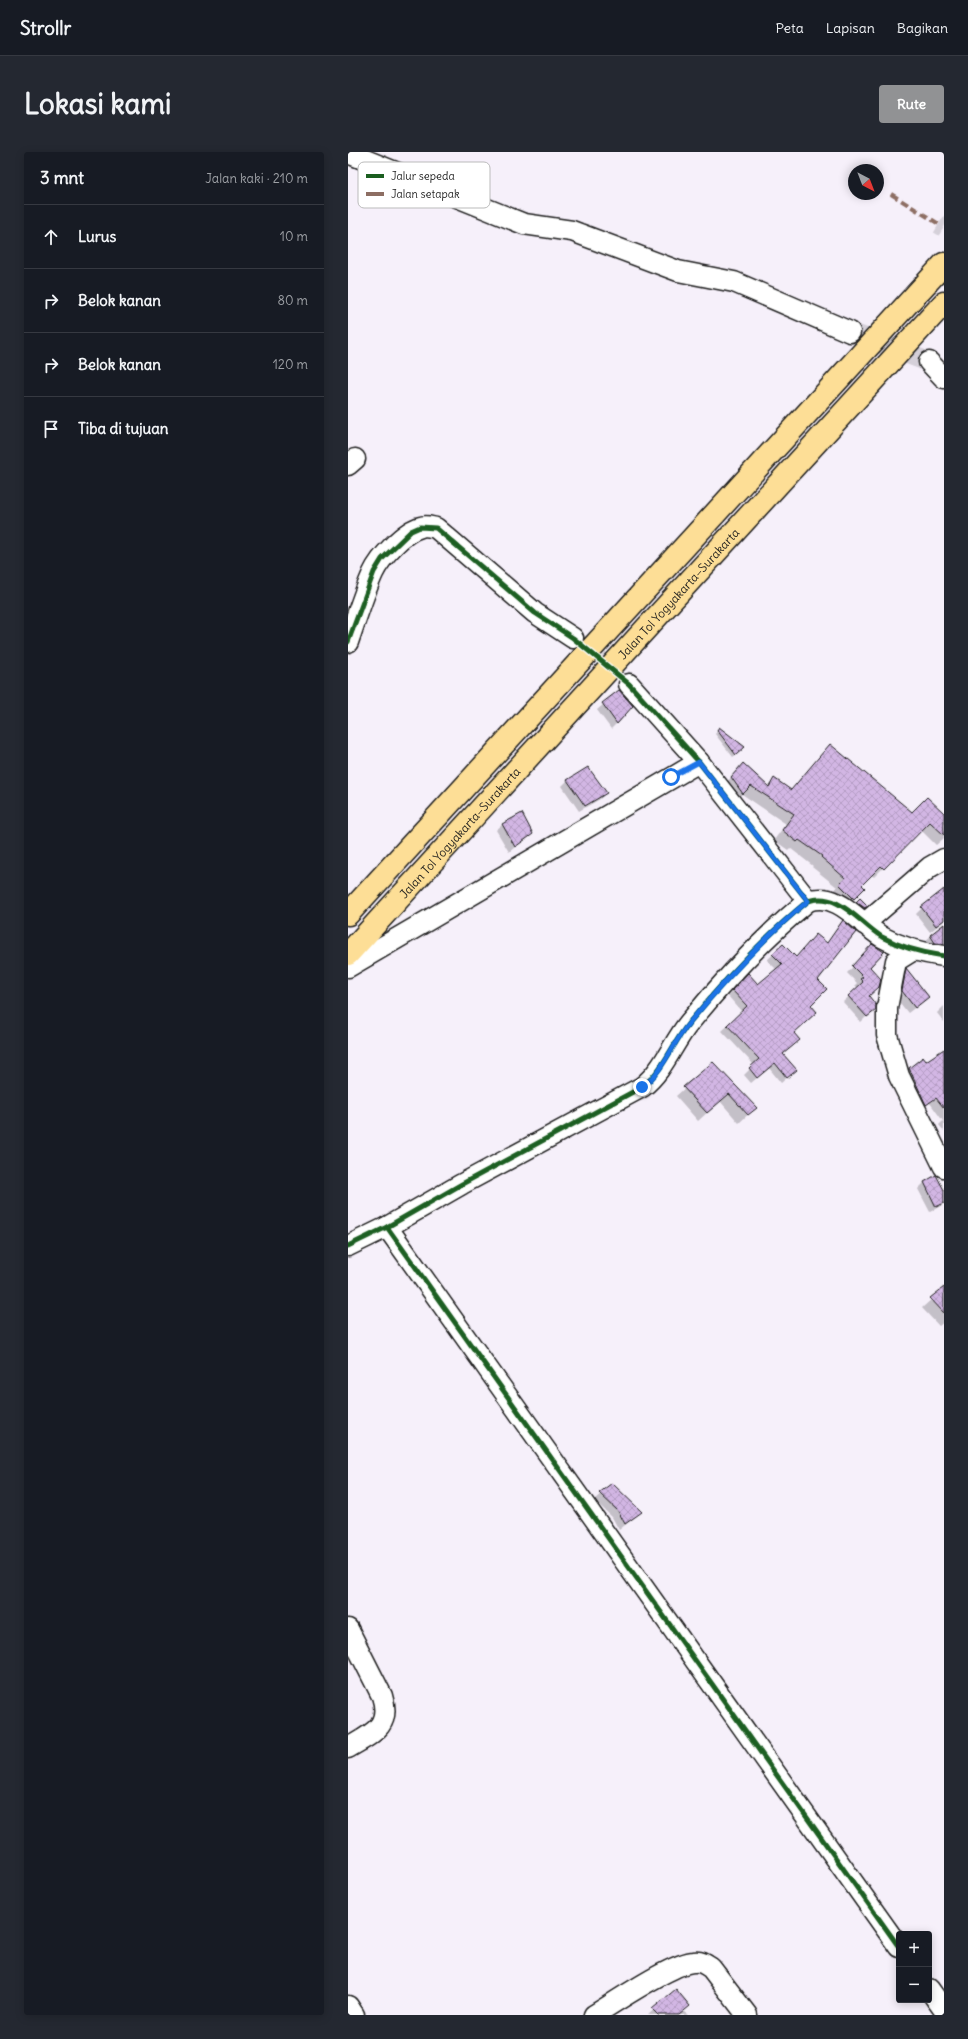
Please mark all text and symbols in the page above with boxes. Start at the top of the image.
text: Strollr [20,16,71,40]
text: Peta [776,19,804,37]
text: Lapisan [826,19,875,37]
text: Bagikan [897,19,948,37]
button: Rute [879,85,944,123]
text: Lokasi kami [24,86,171,122]
legend [358,162,490,208]
north arrow [848,164,884,200]
text: 3 mnt [40,167,84,189]
text: Jalur sepeda [391,169,455,183]
text: Jalan kaki · 210 m [205,170,308,187]
text: Jalan setapak [391,187,460,201]
icon: ahead [40,226,62,248]
text: Lurus [78,227,116,246]
text: 10 m [280,228,308,245]
icon: right [40,290,62,312]
text: Belok kanan [78,291,161,310]
text: 80 m [277,292,308,309]
icon: right [40,354,62,376]
text: Belok kanan [78,355,161,374]
text: 120 m [273,356,308,373]
icon: arrive [40,418,62,440]
text: Tiba di tujuan [78,419,168,438]
street label: Jalan Tol Yogyakarta–Surakarta [615,525,742,662]
street label: Jalan Tol Yogyakarta–Surakarta [396,764,523,901]
route start [662,768,680,786]
route end [633,1078,651,1096]
map controls [896,1931,932,2003]
button: + [896,1931,932,1967]
button: − [896,1967,932,2003]

